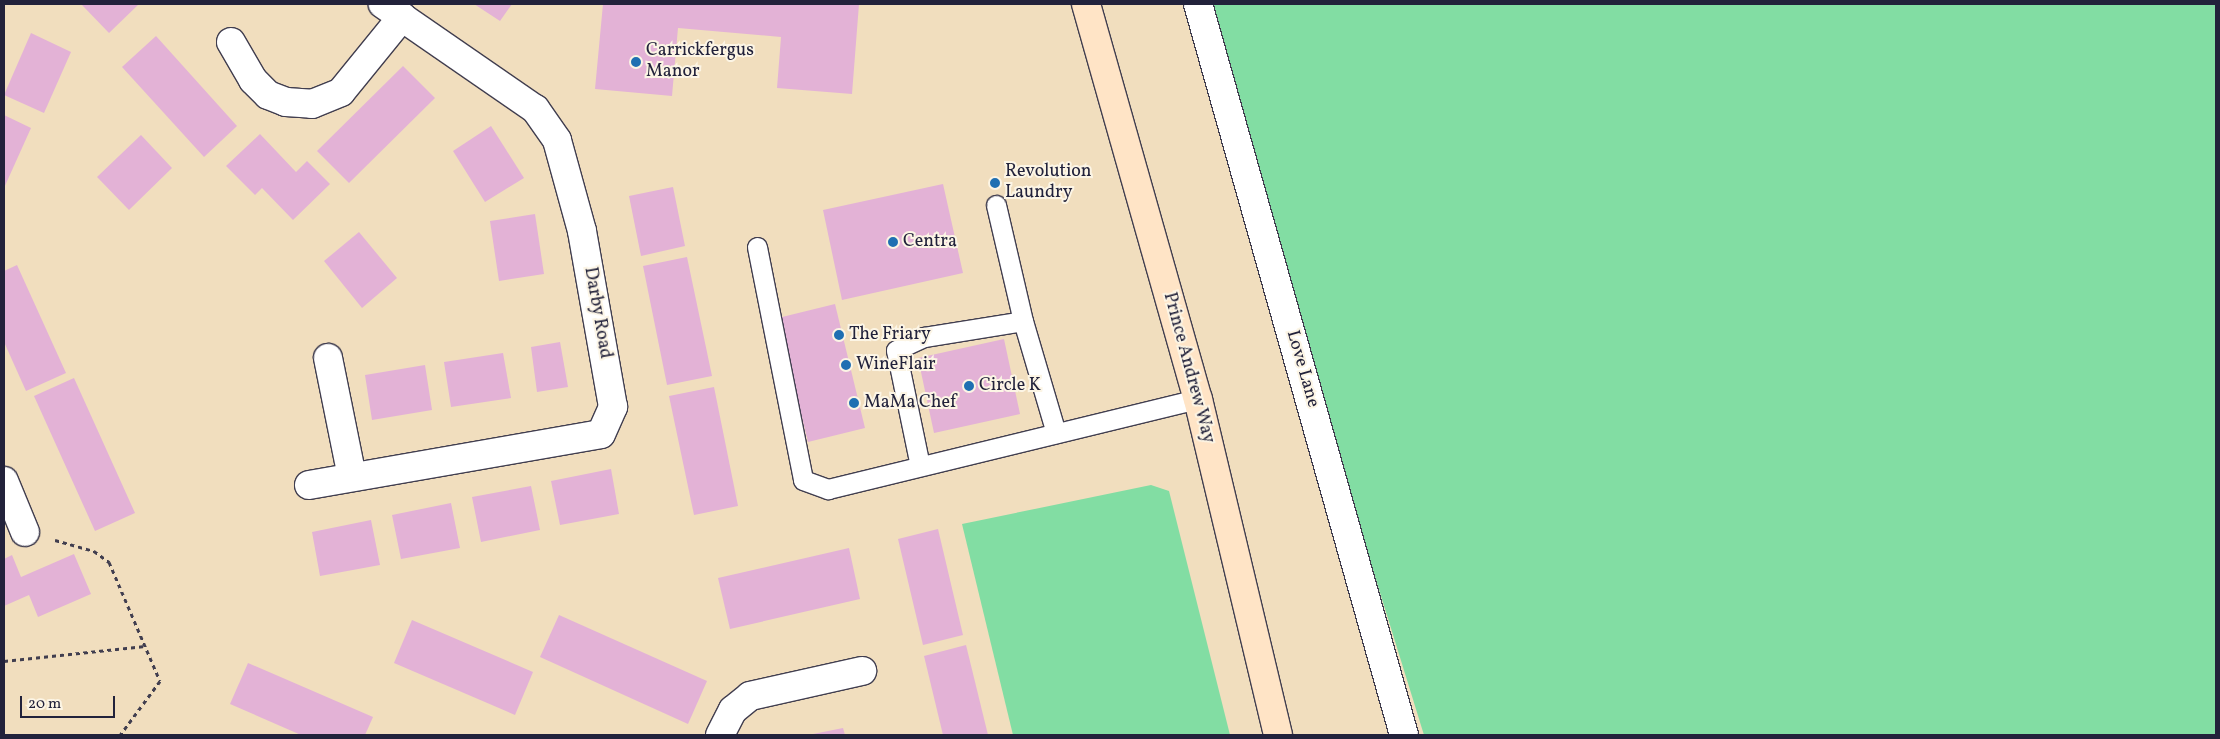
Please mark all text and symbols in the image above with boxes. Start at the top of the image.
place label: Carrickfergus Manor [646,41,754,84]
marker: Carrickfergus Manor [630,56,642,68]
place label: Revolution Laundry [1005,162,1092,204]
marker: Revolution Laundry [989,177,1001,189]
place label: Centra [903,231,957,253]
marker: Centra [887,236,899,248]
street label: Darby Road [578,265,616,361]
street label: Prince Andrew Way [1157,290,1219,446]
place label: The Friary [849,324,931,346]
street label: Love Lane [1281,328,1323,410]
marker: The Friary [833,329,845,341]
place label: WineFlair [856,354,936,376]
marker: WineFlair [840,359,852,371]
place label: Circle K [979,375,1041,397]
marker: Circle K [963,380,975,392]
place label: MaMa Chef [864,392,956,414]
marker: MaMa Chef [848,397,860,409]
scale bar [22,686,118,718]
text: 20 m [28,694,61,715]

